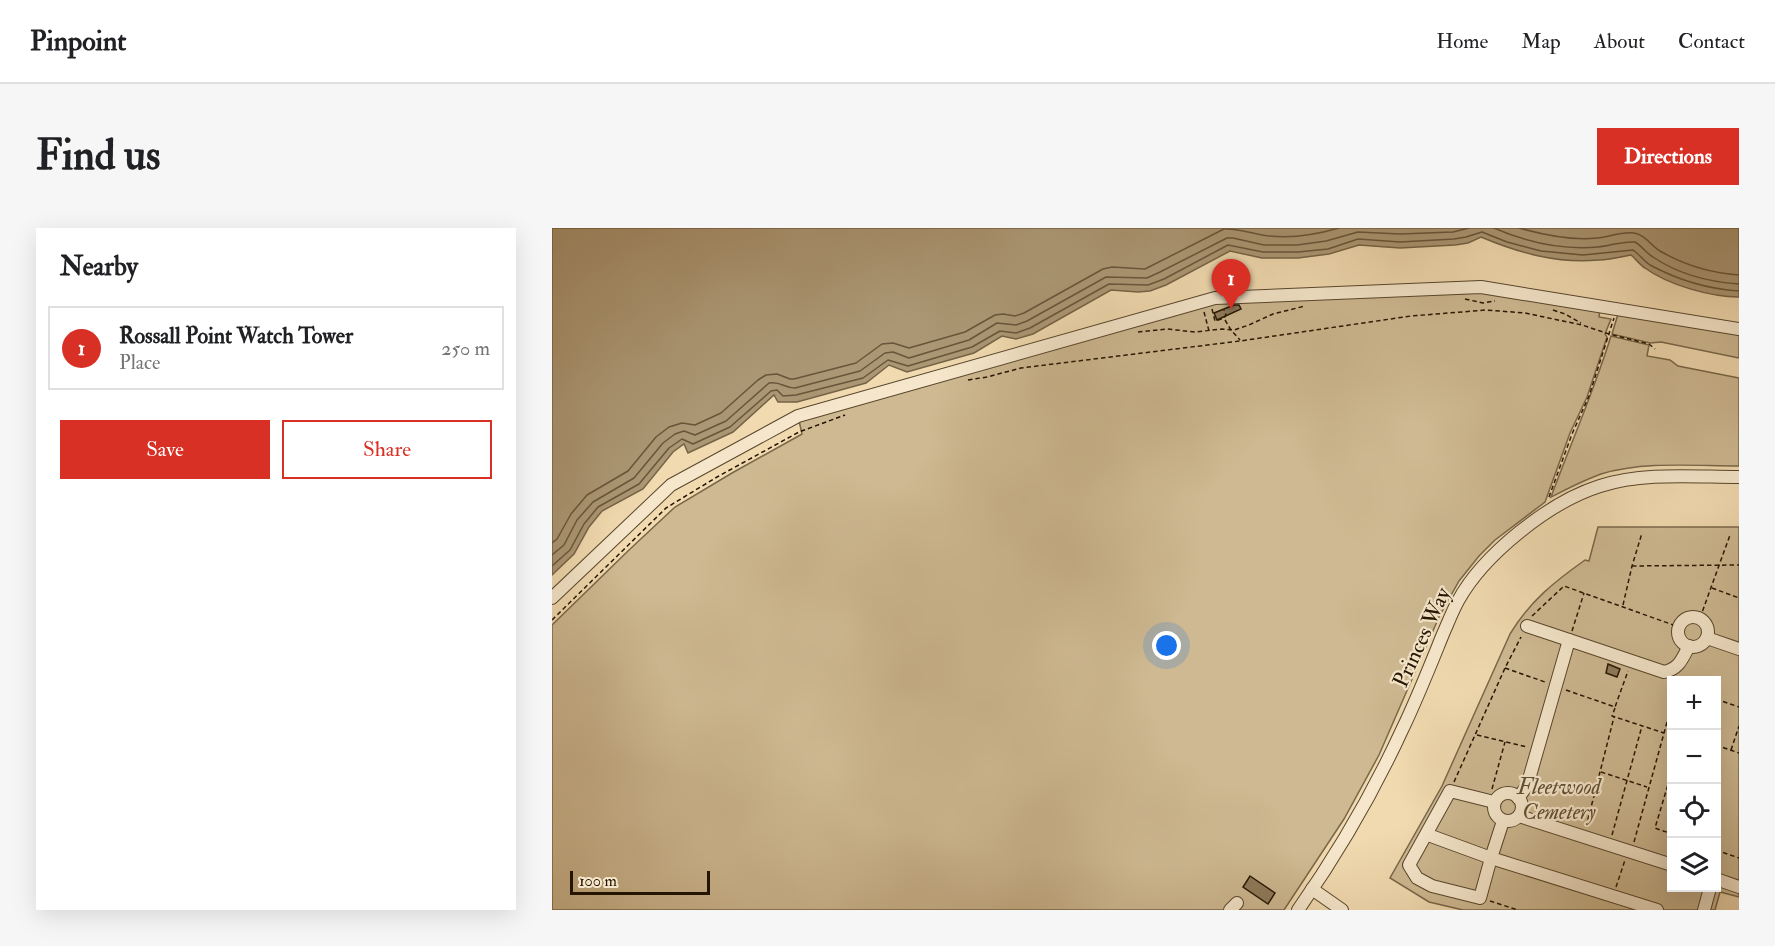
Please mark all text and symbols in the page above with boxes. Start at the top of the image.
text: Pinpoint [30,24,126,59]
text: Home [1436,28,1488,55]
text: Map [1521,28,1561,55]
text: About [1594,28,1645,55]
text: Contact [1678,28,1745,55]
button: Directions [1597,128,1739,185]
text: Find us [36,130,160,182]
text: Nearby [60,251,138,283]
pin: 1 [1212,260,1250,309]
text: Rossall Point Watch Tower [119,322,353,350]
text: 1 [78,336,85,361]
text: 250 m [441,336,490,361]
text: Place [119,350,160,375]
button: Save [60,420,270,479]
button: Share [282,420,492,479]
street label: Princes Way [1387,583,1457,692]
your location [1152,631,1181,660]
map controls [1667,676,1721,892]
button: + [1667,676,1721,730]
button: − [1667,730,1721,784]
park label: Fleetwood Cemetery [1516,773,1602,826]
button: locate [1667,784,1721,838]
button: layers [1667,838,1721,892]
scale bar [570,868,710,896]
text: 100 m [579,871,617,891]

